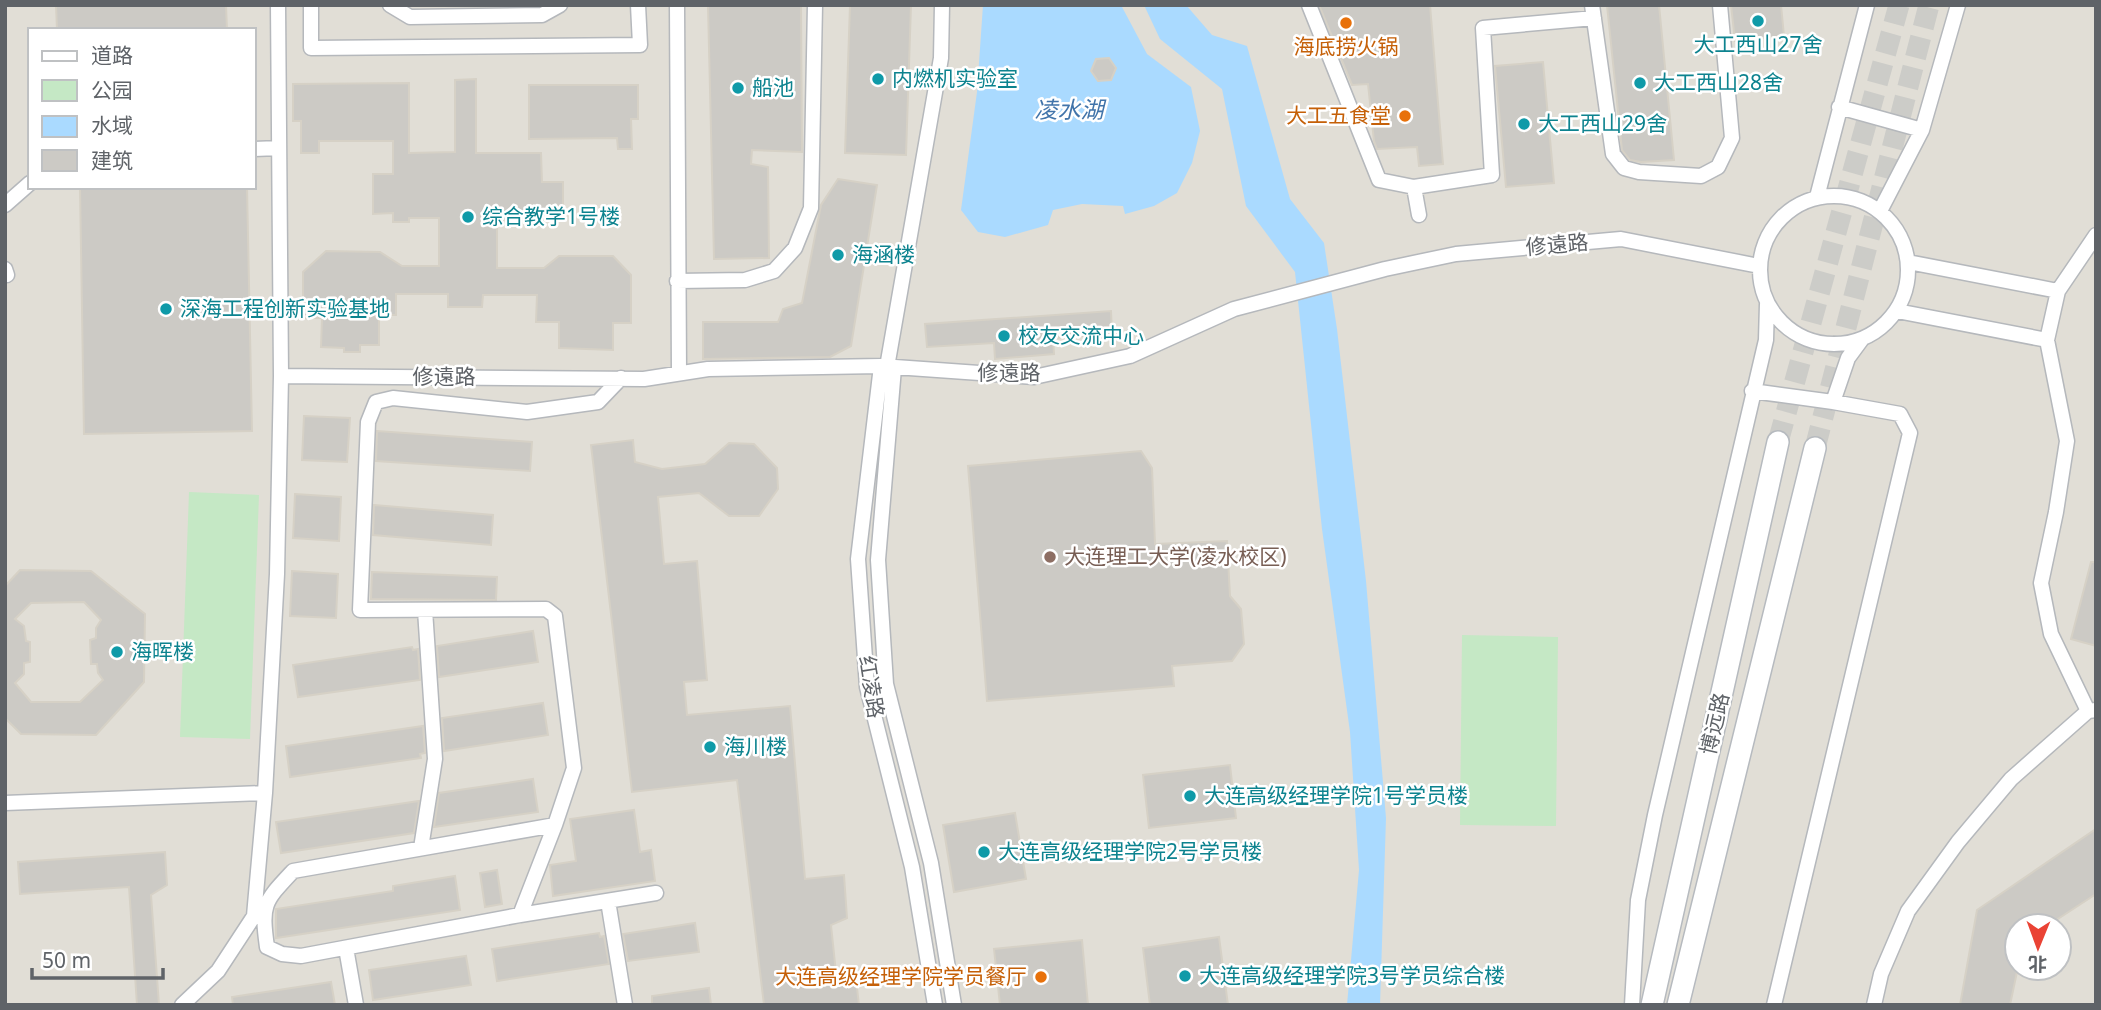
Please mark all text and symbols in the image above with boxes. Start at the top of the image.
marker: 大工西山27舍 [1750,13,1766,29]
marker: 海底捞火锅 [1338,15,1354,31]
legend [28,28,256,189]
place label: 大工西山27舍 [1693,30,1823,58]
place label: 海底捞火锅 [1294,32,1399,60]
text: 道路 [91,41,133,69]
place label: 内燃机实验室 [892,64,1018,92]
place label: 大工西山28舍 [1654,68,1783,96]
marker: 内燃机实验室 [870,71,886,87]
place label: 船池 [752,73,794,101]
marker: 大工西山28舍 [1632,75,1648,91]
text: 公园 [91,76,133,104]
marker: 船池 [730,80,746,96]
water label: 凌水湖 [1035,93,1107,125]
place label: 大工五食堂 [1286,101,1391,129]
marker: 大工五食堂 [1397,108,1413,124]
place label: 大工西山29舍 [1538,109,1667,137]
text: 水域 [91,111,133,139]
marker: 大工西山29舍 [1516,116,1532,132]
text: 建筑 [91,146,133,174]
place label: 综合教学1号楼 [482,202,620,230]
marker: 综合教学1号楼 [460,209,476,225]
street label: 修遠路 [1524,227,1590,261]
place label: 海涵楼 [852,240,915,268]
marker: 海涵楼 [830,247,846,263]
place label: 深海工程创新实验基地 [180,294,390,322]
marker: 深海工程创新实验基地 [158,301,174,317]
place label: 校友交流中心 [1018,321,1144,349]
marker: 校友交流中心 [996,328,1012,344]
street label: 修遠路 [978,358,1041,386]
street label: 修遠路 [413,362,476,390]
place label: 大连理工大学(凌水校区) [1064,542,1287,570]
marker: 大连理工大学(凌水校区) [1042,549,1058,565]
place label: 海晖楼 [131,637,194,665]
marker: 海晖楼 [109,644,125,660]
street label: 红凌路 [853,654,891,720]
street label: 博远路 [1693,690,1735,758]
place label: 海川楼 [724,732,787,760]
marker: 海川楼 [702,739,718,755]
place label: 大连高级经理学院1号学员楼 [1204,781,1468,809]
marker: 大连高级经理学院1号学员楼 [1182,788,1198,804]
place label: 大连高级经理学院2号学员楼 [998,837,1262,865]
marker: 大连高级经理学院2号学员楼 [976,844,992,860]
north arrow [2003,912,2073,982]
scale bar [32,936,163,980]
text: 50 m [42,946,91,974]
text: 北 [2028,951,2047,977]
place label: 大连高级经理学院3号学员综合楼 [1199,961,1505,989]
place label: 大连高级经理学院学员餐厅 [775,962,1027,990]
marker: 大连高级经理学院3号学员综合楼 [1177,968,1193,984]
marker: 大连高级经理学院学员餐厅 [1033,969,1049,985]

